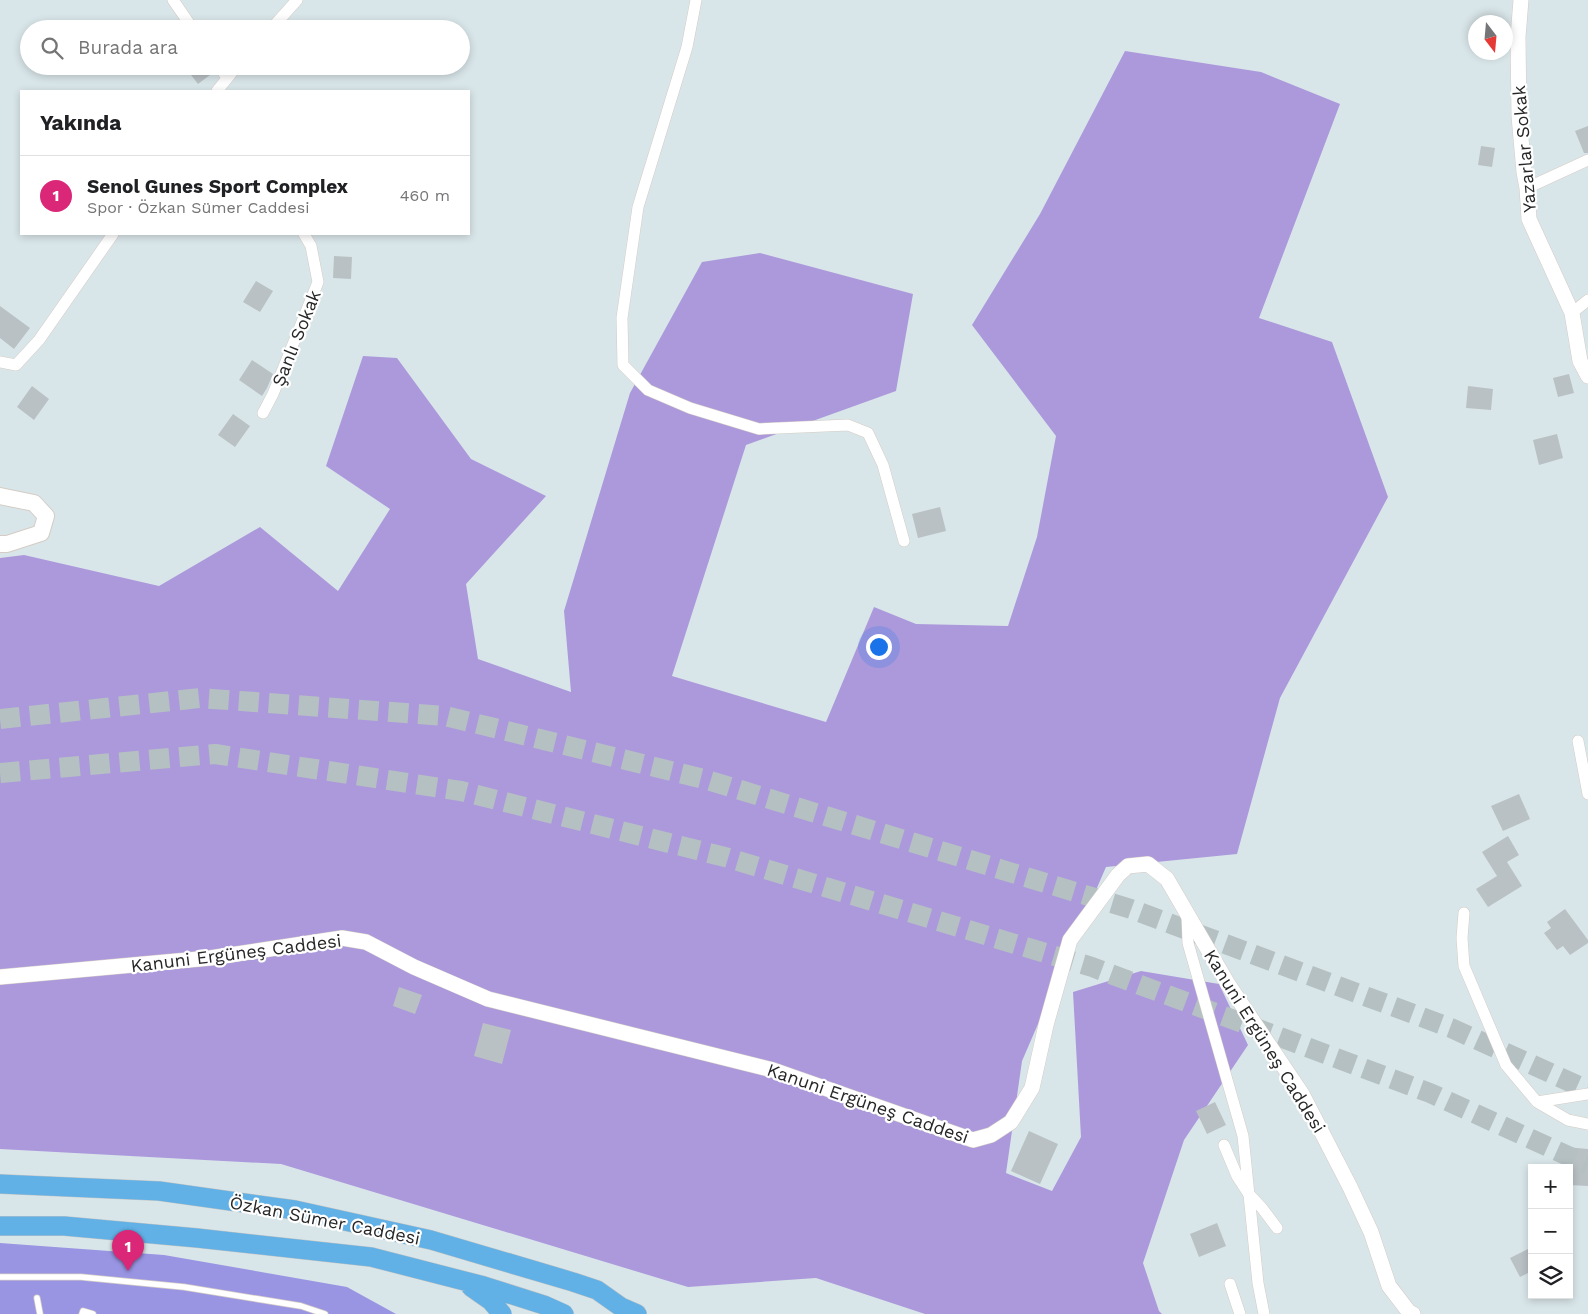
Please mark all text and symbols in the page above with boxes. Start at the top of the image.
north arrow [1468,15,1513,60]
search box [20,20,470,75]
icon: search [38,34,66,62]
text: Burada ara [78,36,178,59]
street label: Yazarlar Sokak [1508,85,1540,213]
text: Yakında [40,110,121,135]
text: Senol Gunes Sport Complex [87,175,348,198]
text: 1 [53,186,59,205]
text: 460 m [400,186,450,205]
text: Spor · Özkan Sümer Caddesi [87,198,309,217]
street label: Şanlı Sokak [267,287,325,389]
your location [866,634,892,660]
street label: Kanuni Ergüneş Caddesi [129,930,343,976]
street label: Kanuni Ergüneş Caddesi [1200,946,1330,1136]
street label: Kanuni Ergüneş Caddesi [764,1059,972,1147]
map controls [1528,1164,1573,1299]
button: + [1528,1164,1573,1209]
street label: Özkan Sümer Caddesi [228,1191,422,1249]
button: − [1528,1209,1573,1254]
pin: 1 [112,1230,144,1271]
button: layers [1528,1254,1573,1299]

